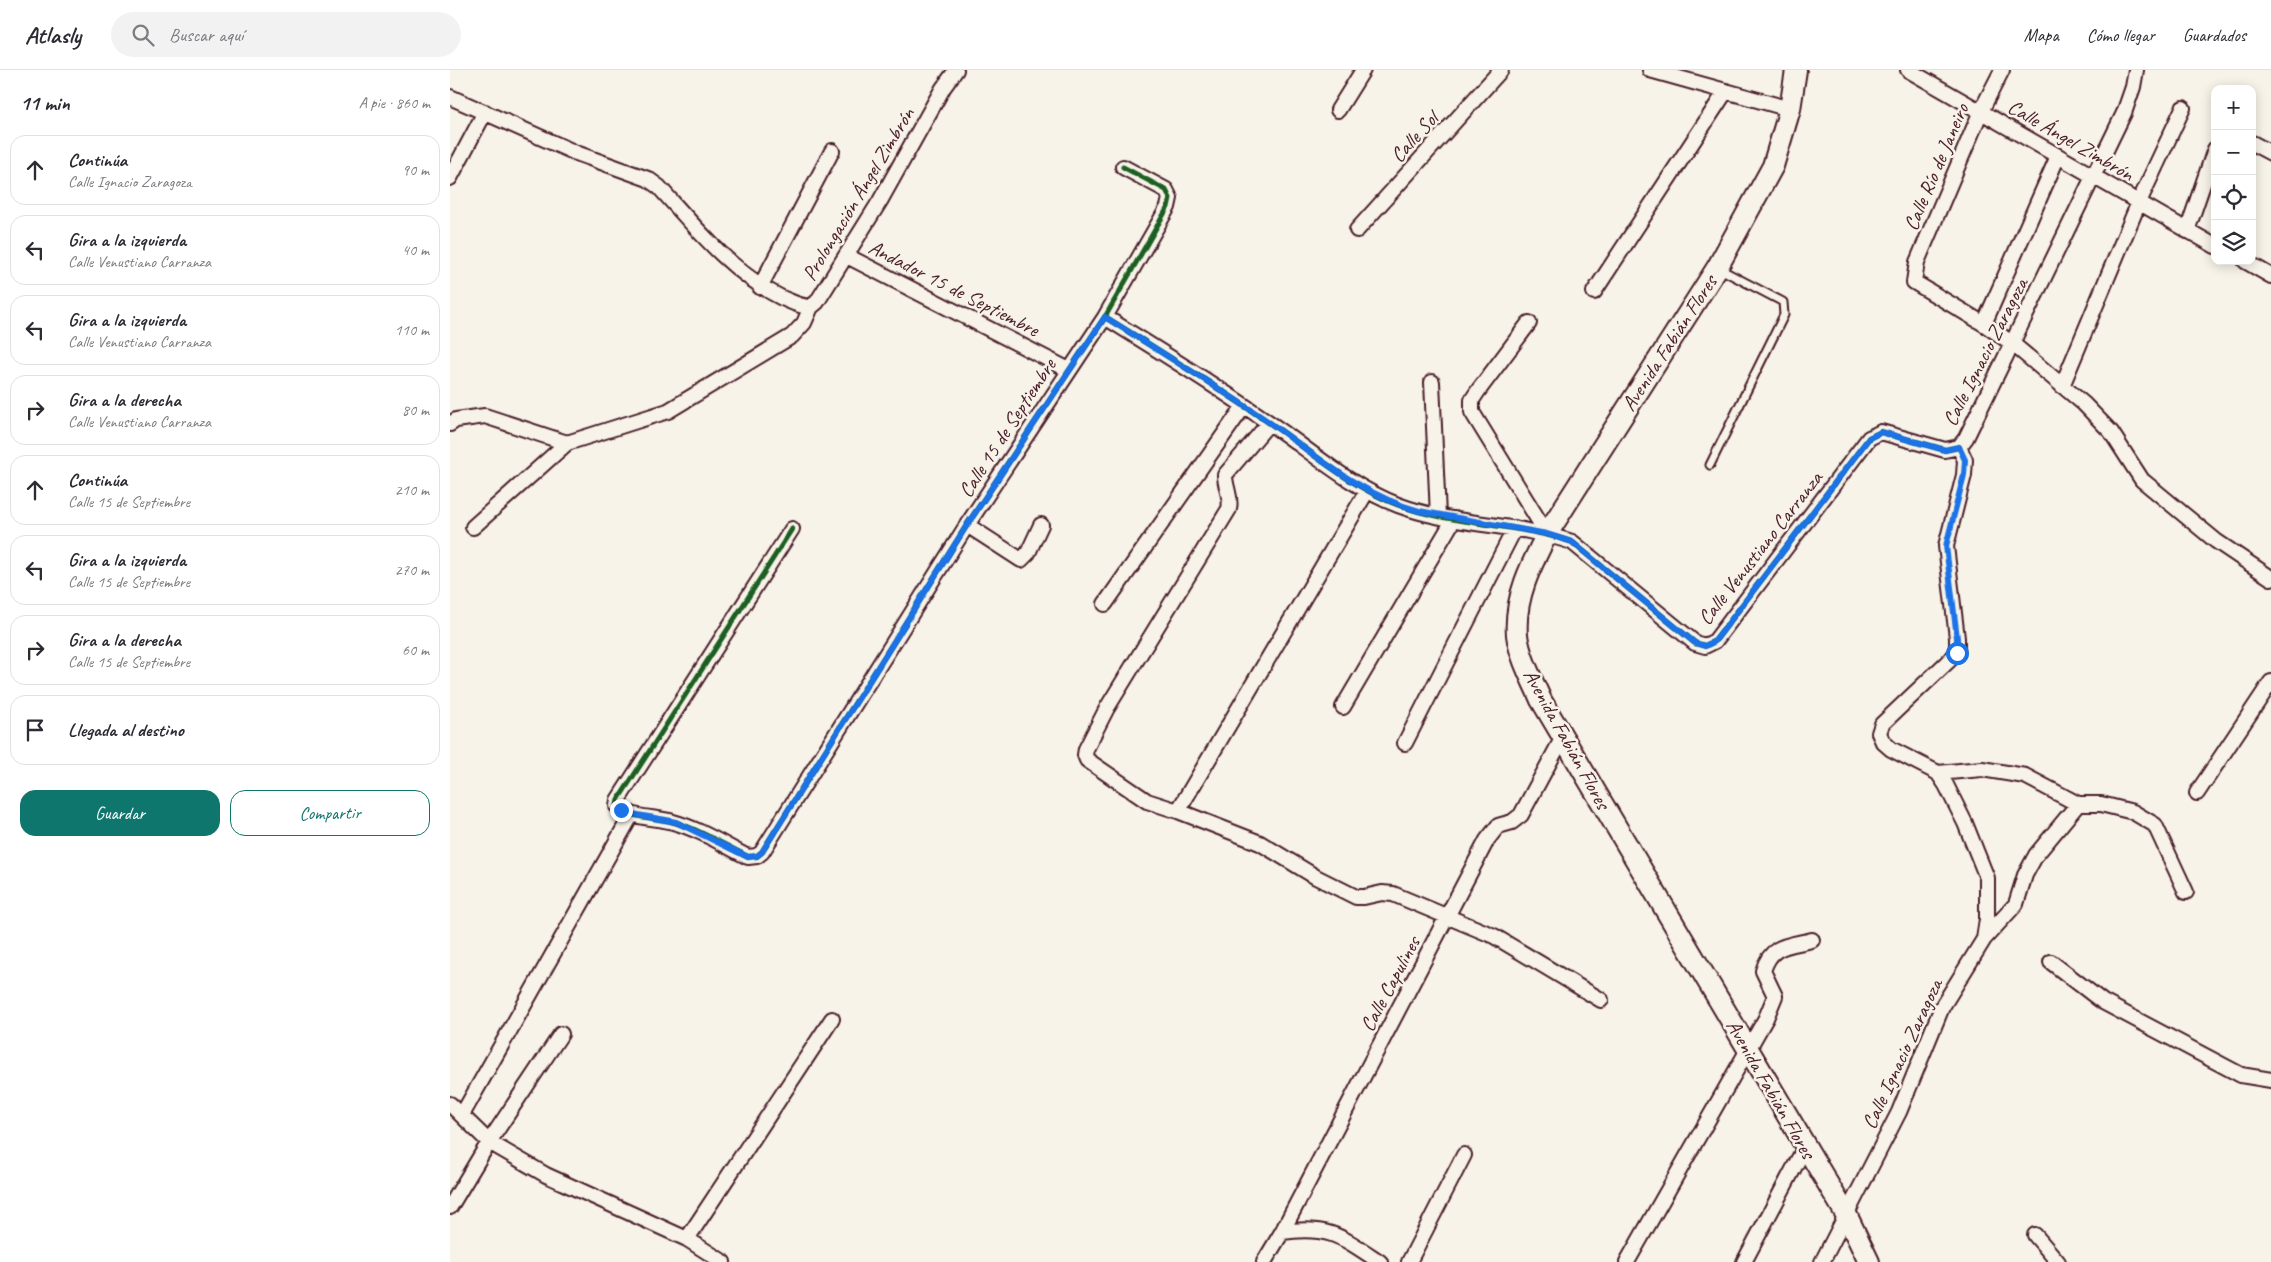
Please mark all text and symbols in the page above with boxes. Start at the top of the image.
search box [111,12,461,57]
text: Atlasly [25,20,81,50]
icon: search [129,21,157,49]
text: Buscar aquí [169,23,244,47]
text: Mapa [2024,24,2059,46]
text: Cómo llegar [2087,24,2155,46]
text: Guardados [2183,24,2246,46]
map controls [2211,85,2256,265]
button: + [2211,85,2256,130]
text: 11 min [20,90,70,116]
text: A pie · 860 m [359,93,430,113]
street label: Calle Ángel Zimbrón [2003,93,2139,187]
street label: Calle Río de Janeiro [1898,98,1975,234]
street label: Prolongación Ángel Zimbrón [796,102,920,285]
street label: Calle Sol [1385,104,1446,168]
button: − [2211,130,2256,175]
text: Continúa [68,148,127,172]
icon: ahead [21,156,49,184]
text: 90 m [402,160,429,180]
text: Calle Ignacio Zaragoza [68,172,192,192]
button: locate [2211,175,2256,220]
button: layers [2211,220,2256,265]
text: Gira a la izquierda [68,228,186,252]
street label: Andador 15 de Septiembre [865,234,1045,343]
icon: left [21,236,49,264]
text: 40 m [402,240,429,260]
text: Calle Venustiano Carranza [68,252,211,272]
street label: Avenida Fabián Flores [1615,269,1724,416]
street label: Calle Ignacio Zaragoza [1937,272,2034,430]
text: Gira a la izquierda [68,308,186,332]
icon: left [21,316,49,344]
text: 110 m [395,320,429,340]
text: Calle Venustiano Carranza [68,332,211,352]
street label: Calle 15 de Septiembre [952,353,1062,502]
text: Gira a la derecha [68,388,181,412]
icon: right [21,396,49,424]
text: 80 m [402,400,429,420]
text: Calle Venustiano Carranza [68,412,211,432]
street label: Calle Venustiano Carranza [1692,465,1829,630]
text: Continúa [68,468,127,492]
icon: ahead [21,476,49,504]
text: 210 m [395,480,429,500]
text: Calle 15 de Septiembre [68,492,190,512]
text: Gira a la izquierda [68,548,186,572]
icon: left [21,556,49,584]
text: 270 m [395,560,429,580]
text: Calle 15 de Septiembre [68,572,190,592]
text: Gira a la derecha [68,628,181,652]
icon: right [21,636,49,664]
text: 60 m [402,640,429,660]
route start [1946,642,1969,665]
text: Calle 15 de Septiembre [68,652,190,672]
street label: Avenida Fabián Flores [1518,664,1617,815]
icon: arrive [21,716,49,744]
text: Llegada al destino [68,718,184,742]
button: Guardar [20,790,220,836]
button: Compartir [230,790,430,836]
route end [610,799,633,822]
street label: Calle Capulines [1354,931,1427,1036]
street label: Calle Ignacio Zaragoza [1856,973,1949,1133]
street label: Avenida Fabián Flores [1721,1015,1822,1165]

